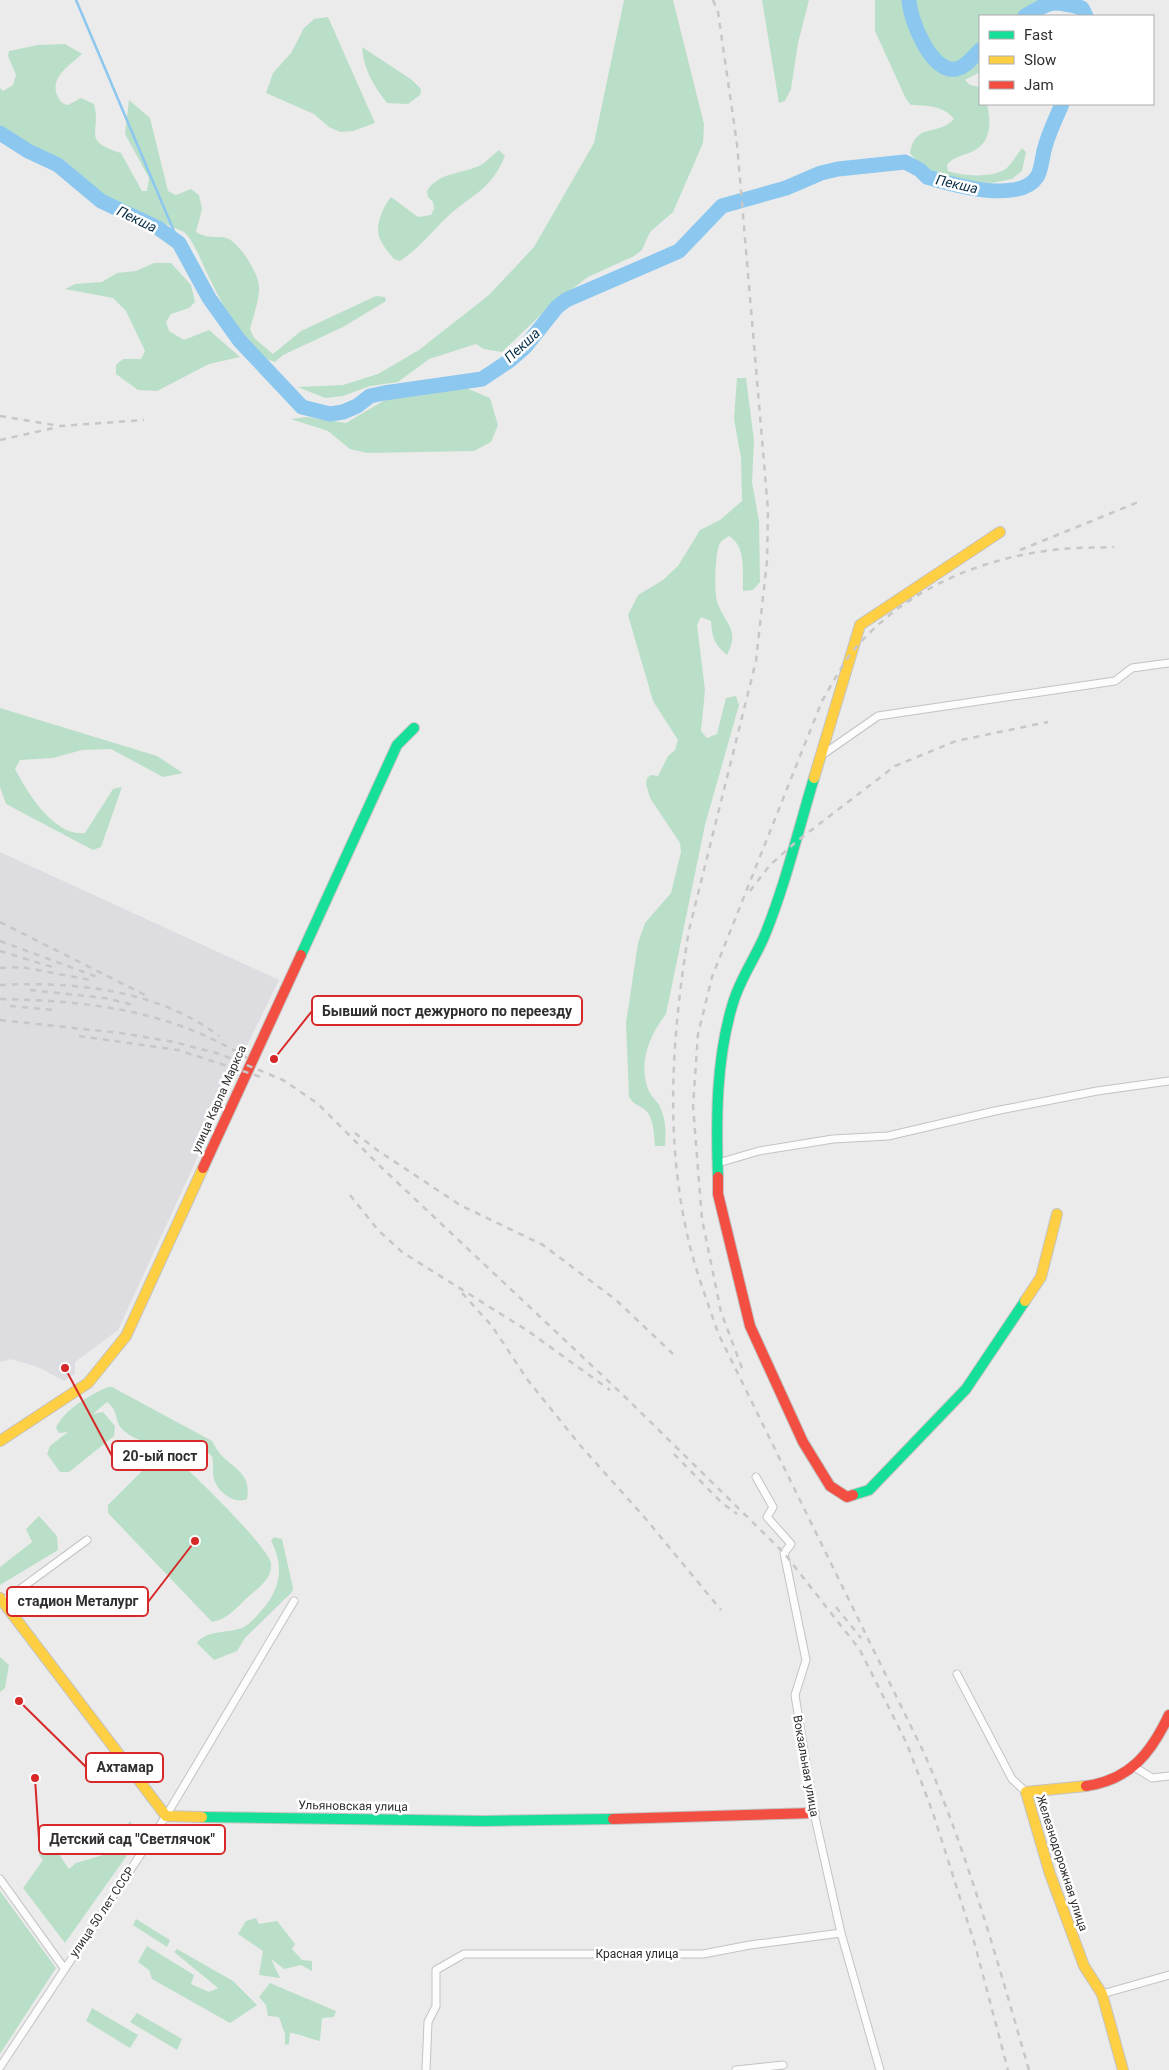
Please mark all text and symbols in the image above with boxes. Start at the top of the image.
legend [979,15,1154,105]
text: Fast [1024,26,1053,44]
text: Slow [1024,51,1056,69]
text: Jam [1024,76,1054,94]
water label: Пекша [934,171,980,197]
water label: Пекша [114,202,160,236]
water label: Пекша [501,325,543,365]
callout: Бывший пост дежурного по переезду [312,996,582,1025]
text: Бывший пост дежурного по переезду [322,1003,573,1019]
street label: улица Карла Маркса [189,1043,249,1155]
callout: 20-ый пост [112,1441,207,1470]
text: 20-ый пост [123,1448,197,1464]
callout: стадион Металург [7,1587,148,1616]
text: стадион Металург [18,1593,139,1609]
street label: Вокзальная улица [790,1714,822,1818]
callout: Ахтамар [86,1753,163,1782]
text: Ахтамар [96,1759,154,1775]
street label: Железнодорожная улица [1033,1793,1091,1933]
street label: Ульяновская улица [298,1798,408,1814]
callout: Детский сад "Светлячок" [39,1825,225,1854]
text: Детский сад "Светлячок" [49,1831,215,1847]
street label: улица 50 лет СССР [67,1864,138,1960]
street label: Красная улица [595,1947,679,1961]

